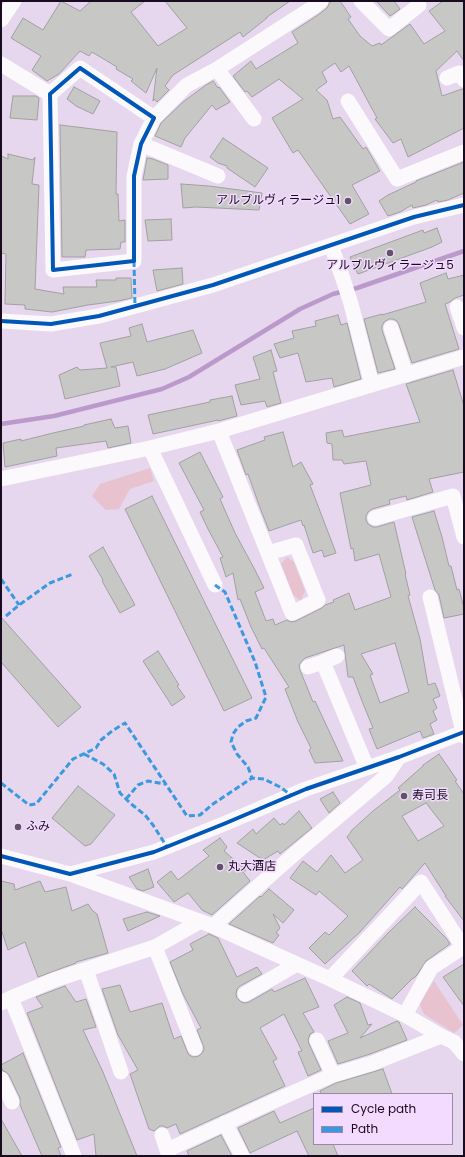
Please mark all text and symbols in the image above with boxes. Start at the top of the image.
place label: アルブルヴィラージュ1 [216,194,340,208]
marker: アルブルヴィラージュ1 [343,196,353,206]
marker: アルブルヴィラージュ5 [385,248,395,258]
place label: アルブルヴィラージュ5 [326,259,454,273]
place label: 寿司長 [412,789,448,803]
marker: 寿司長 [399,791,409,801]
place label: ふみ [26,820,50,834]
marker: ふみ [13,822,23,832]
place label: 丸大酒店 [228,860,276,874]
marker: 丸大酒店 [215,862,225,872]
legend [313,1093,453,1145]
text: Cycle path [351,1100,416,1117]
text: Path [351,1120,378,1137]

